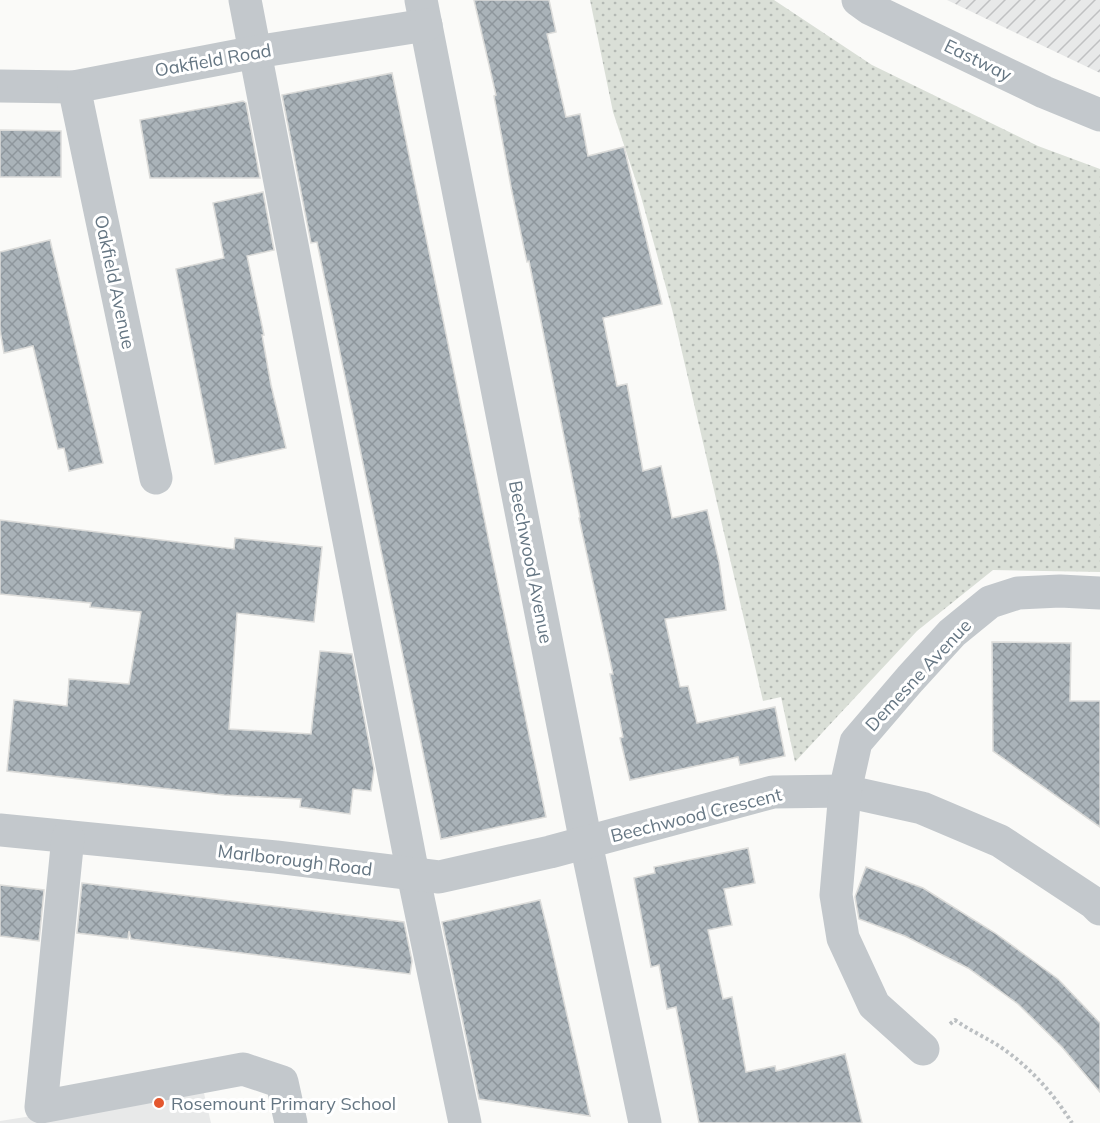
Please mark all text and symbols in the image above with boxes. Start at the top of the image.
street label: Eastway [940,34,1016,86]
street label: Oakfield Road [153,38,273,82]
street label: Oakfield Avenue [90,213,140,351]
street label: Beechwood Avenue [504,479,558,645]
street label: Demesne Avenue [860,614,976,736]
street label: Beechwood Crescent [608,783,784,847]
street label: Marlborough Road [216,839,374,881]
place label: Rosemount Primary School [171,1092,396,1115]
marker: Rosemount Primary School [152,1096,166,1110]

